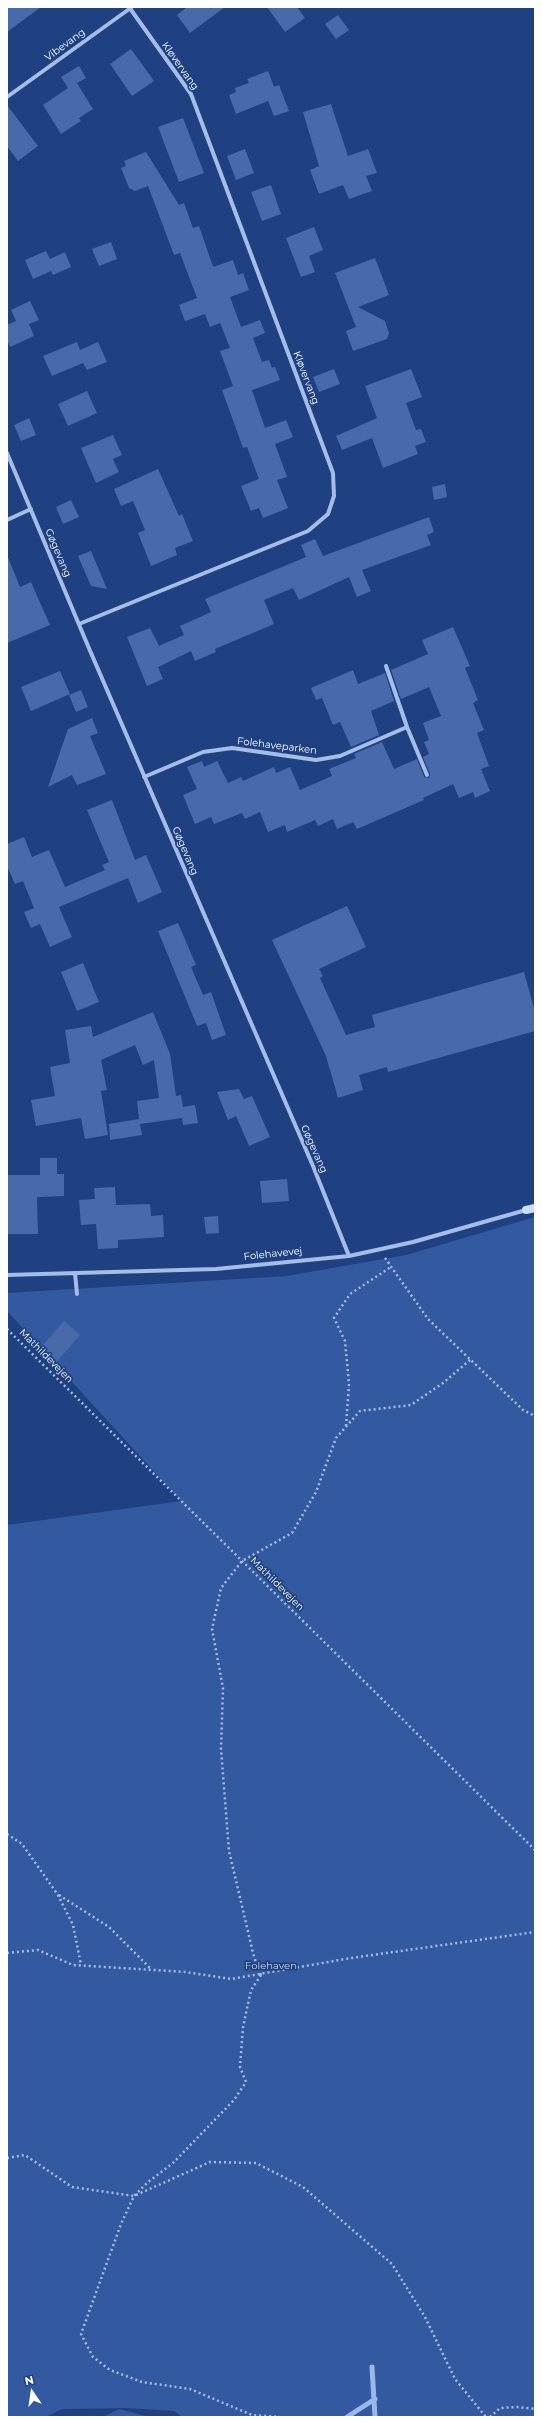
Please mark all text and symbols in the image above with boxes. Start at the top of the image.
street label: Vibevang [42,26,88,64]
street label: Kløvervang [159,40,201,92]
street label: Kløvervang [290,350,322,406]
street label: Gøgevang [42,527,74,579]
street label: Folehaveparken [236,735,318,757]
street label: Gøgevang [169,825,201,877]
street label: Gøgevang [298,1123,330,1175]
street label: Folehavevej [243,1245,303,1263]
street label: Mathildevejen [17,1327,75,1385]
street label: Mathildevejen [248,1555,306,1613]
park label: Folehaven [245,1960,297,1972]
north arrow [12,2372,52,2412]
text: N [23,2372,35,2388]

